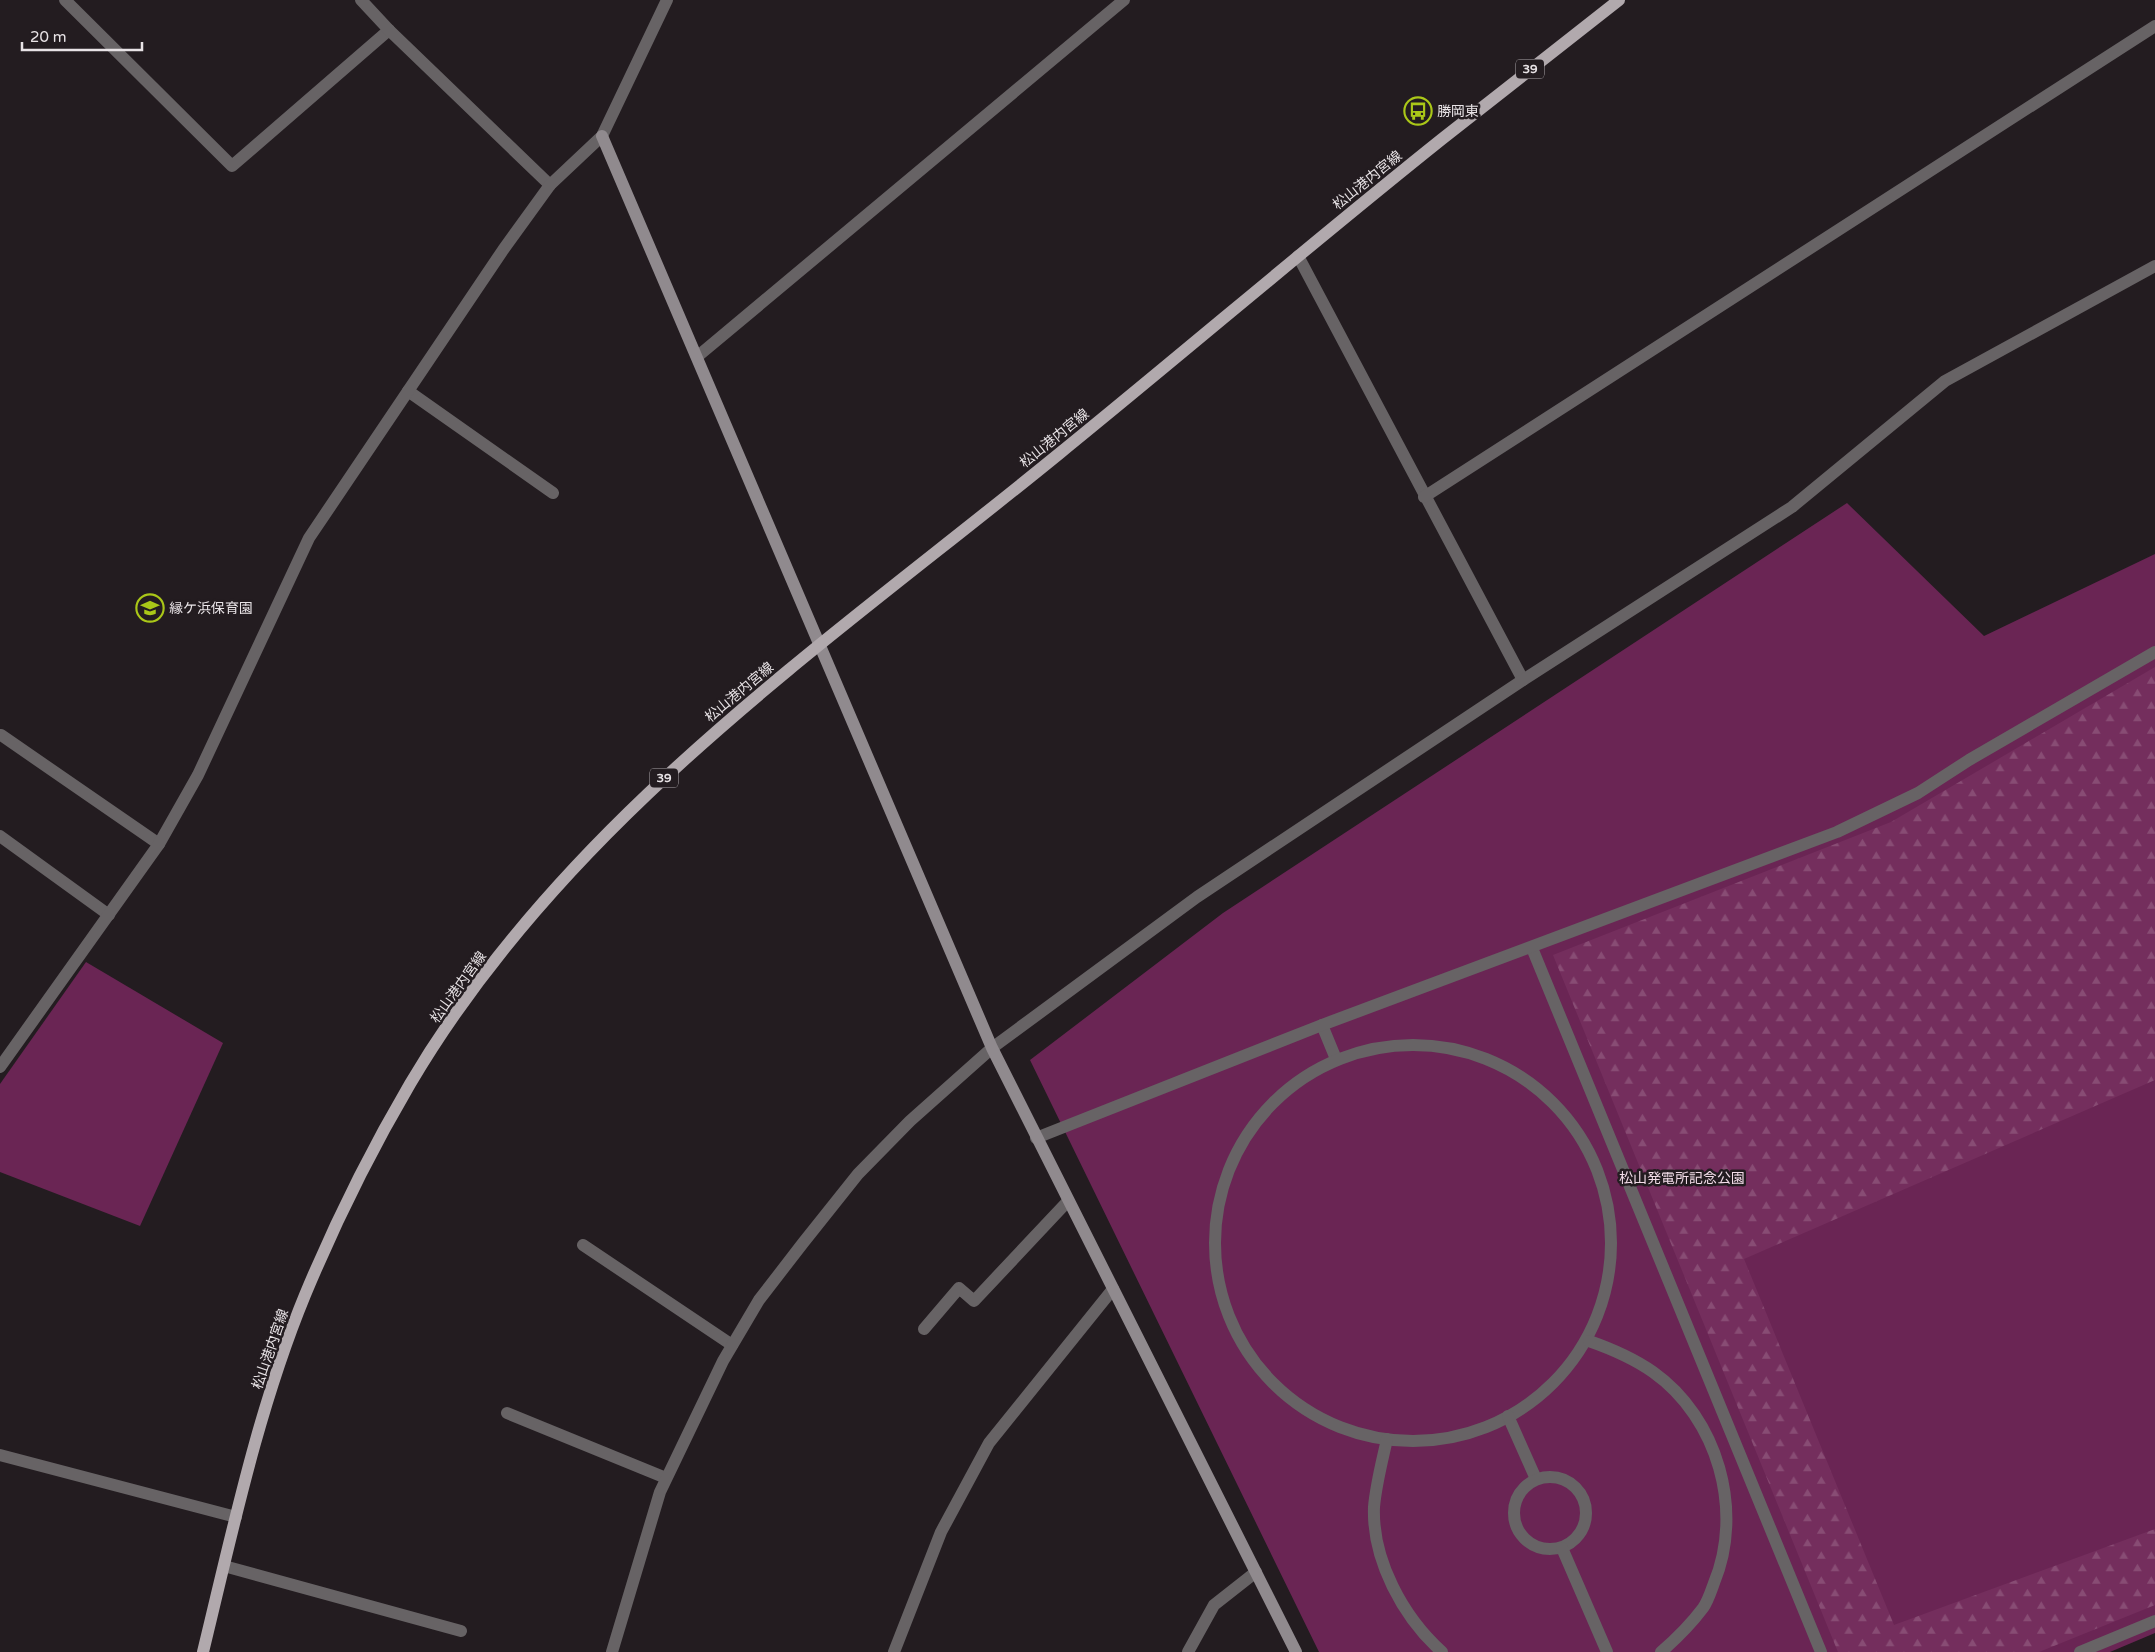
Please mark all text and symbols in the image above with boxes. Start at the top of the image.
scale bar [22,20,142,52]
text: 20 m [30,28,67,46]
road number: 39 [1516,60,1544,78]
bus stop icon: 勝岡東 [1403,96,1433,126]
place label: 勝岡東 [1437,103,1479,120]
street label: 松山港内宮線 [1329,147,1405,213]
street label: 松山港内宮線 [1016,405,1092,471]
school or university icon: 縁ケ浜保育園 [135,593,165,623]
place label: 縁ケ浜保育園 [169,600,253,617]
street label: 松山港内宮線 [702,659,777,726]
road number: 39 [650,768,678,788]
street label: 松山港内宮線 [427,948,490,1026]
park label: 松山発電所記念公園 [1619,1170,1745,1187]
street label: 松山港内宮線 [249,1307,292,1392]

